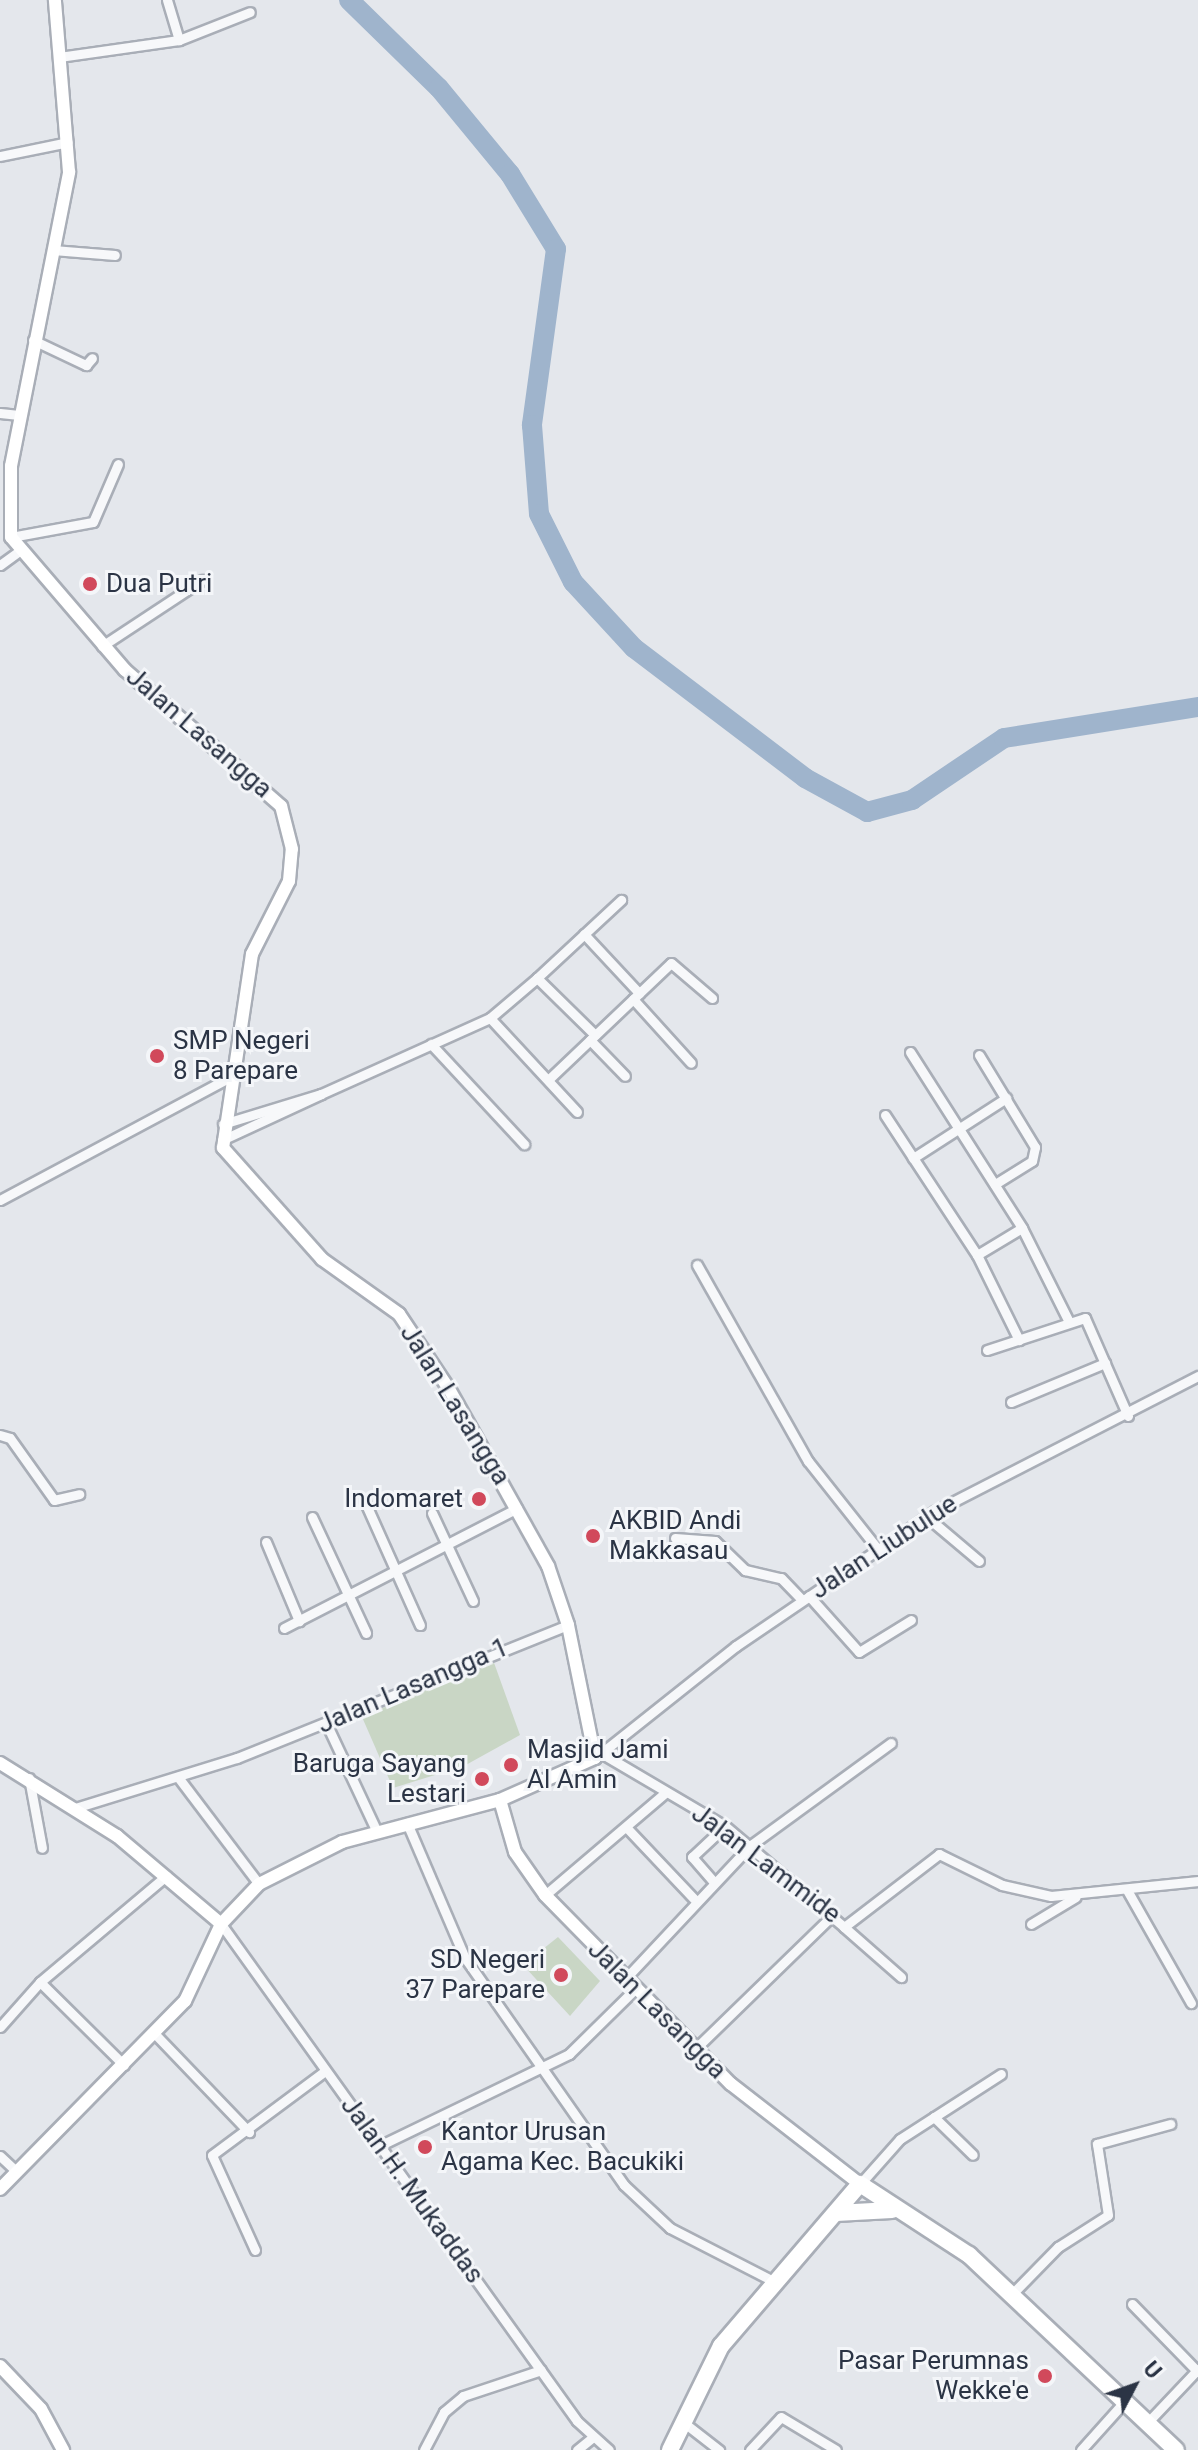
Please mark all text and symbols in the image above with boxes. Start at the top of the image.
place label: Dua Putri [106,568,212,600]
marker: Dua Putri [81,575,99,593]
street label: Jalan Lasangga [120,661,278,805]
place label: SMP Negeri 8 Parepare [173,1025,310,1086]
marker: SMP Negeri 8 Parepare [148,1047,166,1065]
street label: Jalan Lasangga [393,1319,517,1491]
place label: Indomaret [344,1483,463,1515]
street label: Jalan Liubulue [805,1488,963,1606]
marker: Indomaret [470,1490,488,1508]
place label: AKBID Andi Makkasau [609,1505,741,1566]
marker: AKBID Andi Makkasau [584,1527,602,1545]
street label: Jalan Lasangga 1 [313,1632,513,1740]
place label: Masjid Jami Al Amin [527,1734,669,1796]
place label: Baruga Sayang Lestari [293,1748,466,1810]
marker: Masjid Jami Al Amin [502,1756,520,1774]
marker: Baruga Sayang Lestari [473,1770,491,1788]
street label: Jalan Lammide [685,1798,847,1930]
street label: Jalan Lasangga [581,1934,733,2086]
place label: SD Negeri 37 Parepare [405,1944,545,2006]
marker: SD Negeri 37 Parepare [552,1966,570,1984]
street label: Jalan H. Mukaddas [334,2091,490,2289]
place label: Kantor Urusan Agama Kec. Bacukiki [441,2116,684,2178]
marker: Kantor Urusan Agama Kec. Bacukiki [416,2138,434,2156]
place label: Pasar Perumnas Wekke'e [838,2345,1029,2406]
north arrow [1094,2346,1174,2426]
text: U [1138,2356,1167,2384]
marker: Pasar Perumnas Wekke'e [1036,2367,1054,2385]

